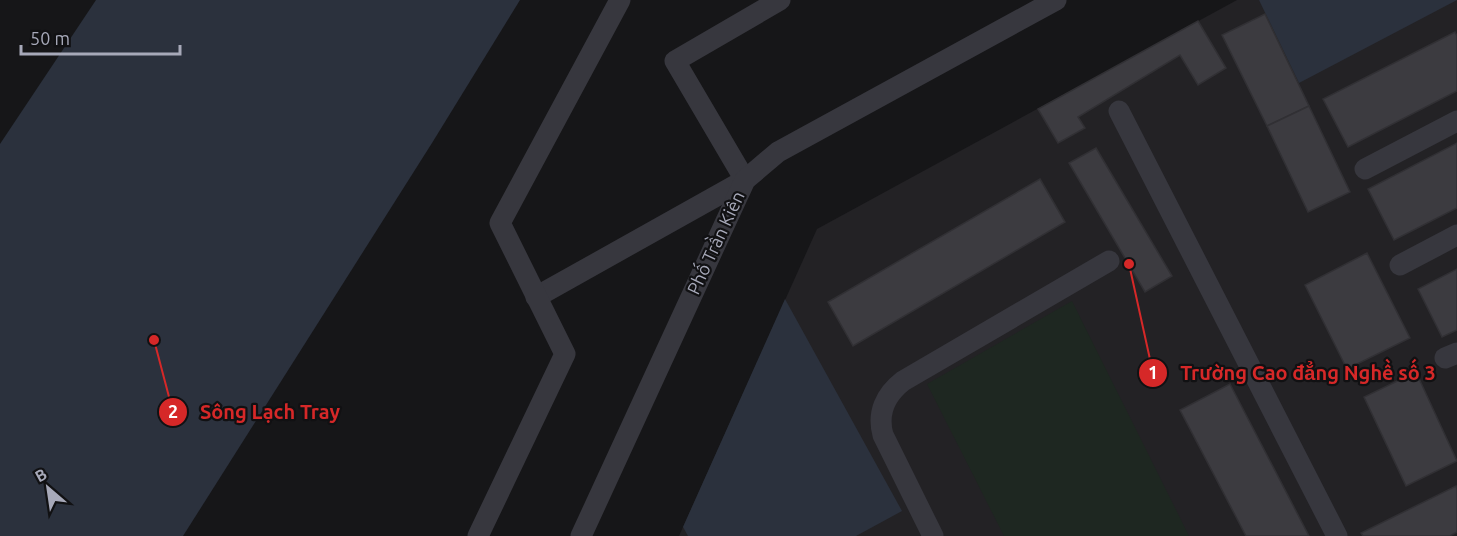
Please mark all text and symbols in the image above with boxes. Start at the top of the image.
scale bar [21,18,180,56]
text: 50 m [30,28,70,48]
street label: Phố Trần Kiên [680,187,748,297]
callout: Trường Cao đẳng Nghề số 3 [1138,354,1448,392]
text: Trường Cao đẳng Nghề số 3 [1180,358,1436,384]
text: 1 [1148,362,1158,382]
callout: Sông Lạch Tray [158,393,352,431]
text: Sông Lạch Tray [200,400,340,423]
text: 2 [168,401,178,421]
north arrow [18,458,78,518]
text: B [32,464,50,485]

